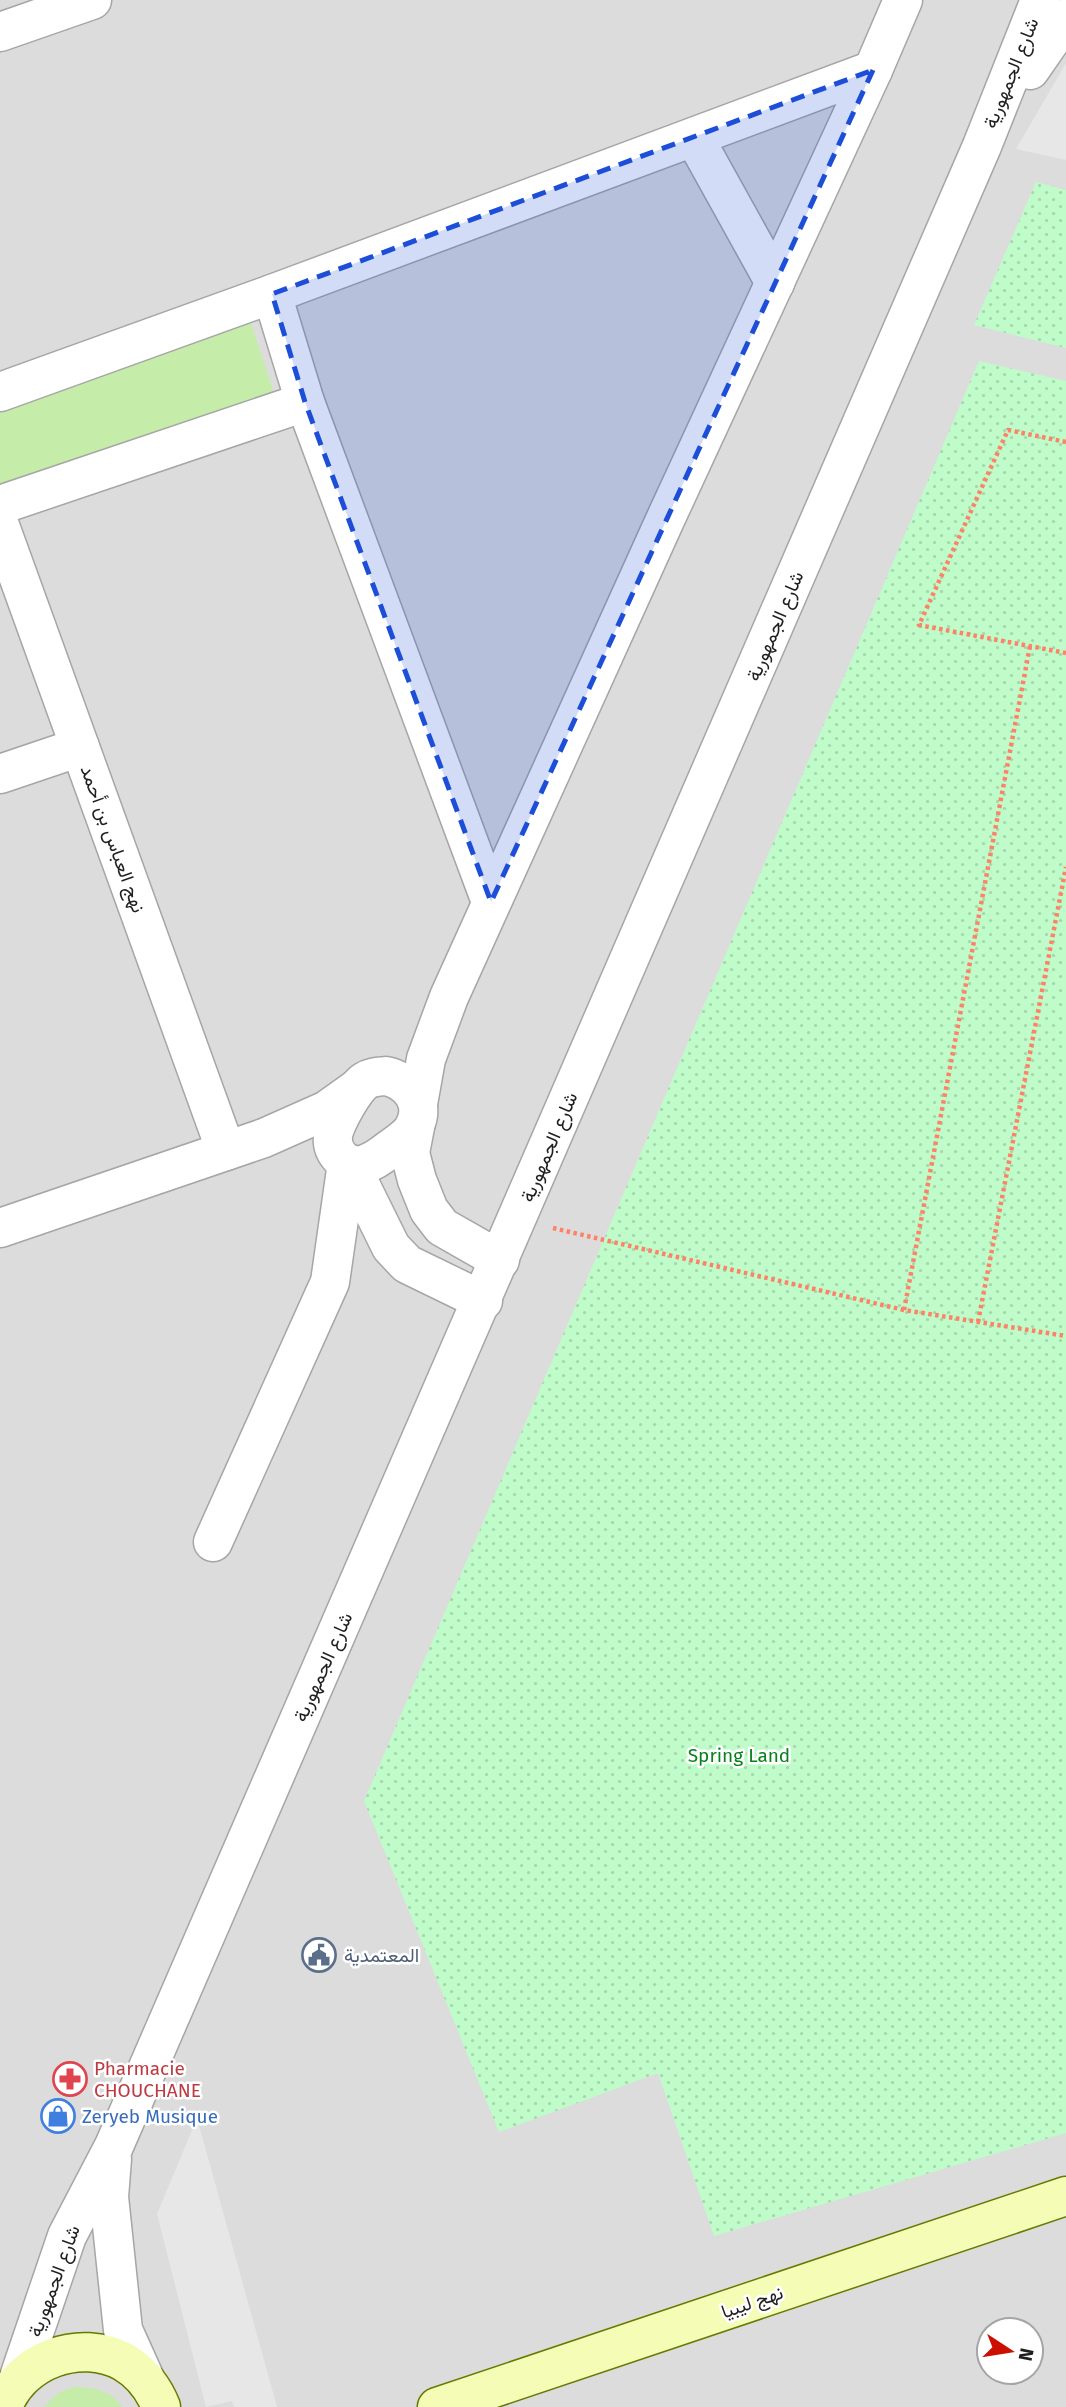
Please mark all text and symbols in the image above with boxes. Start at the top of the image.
street label: شارع الجمهورية [978,14,1045,132]
street label: شارع الجمهورية [742,568,809,685]
street label: نهج العباس بن أحمد [74,762,150,917]
street label: شارع الجمهورية [516,1089,583,1206]
street label: شارع الجمهورية [289,1609,358,1726]
park label: Spring Land [688,1744,790,1767]
public building icon: المعتمدية [300,1936,338,1974]
place label: المعتمدية [344,1944,419,1967]
place label: Pharmacie CHOUCHANE [94,2057,201,2102]
pharmacy icon: Pharmacie CHOUCHANE [51,2060,89,2098]
shop icon: Zeryeb Musique [39,2097,77,2135]
place label: Zeryeb Musique [82,2105,218,2128]
street label: شارع الجمهورية [23,2222,86,2340]
street label: نهج ليبيا [718,2281,787,2325]
north arrow [975,2316,1045,2386]
text: N [1014,2346,1039,2363]

